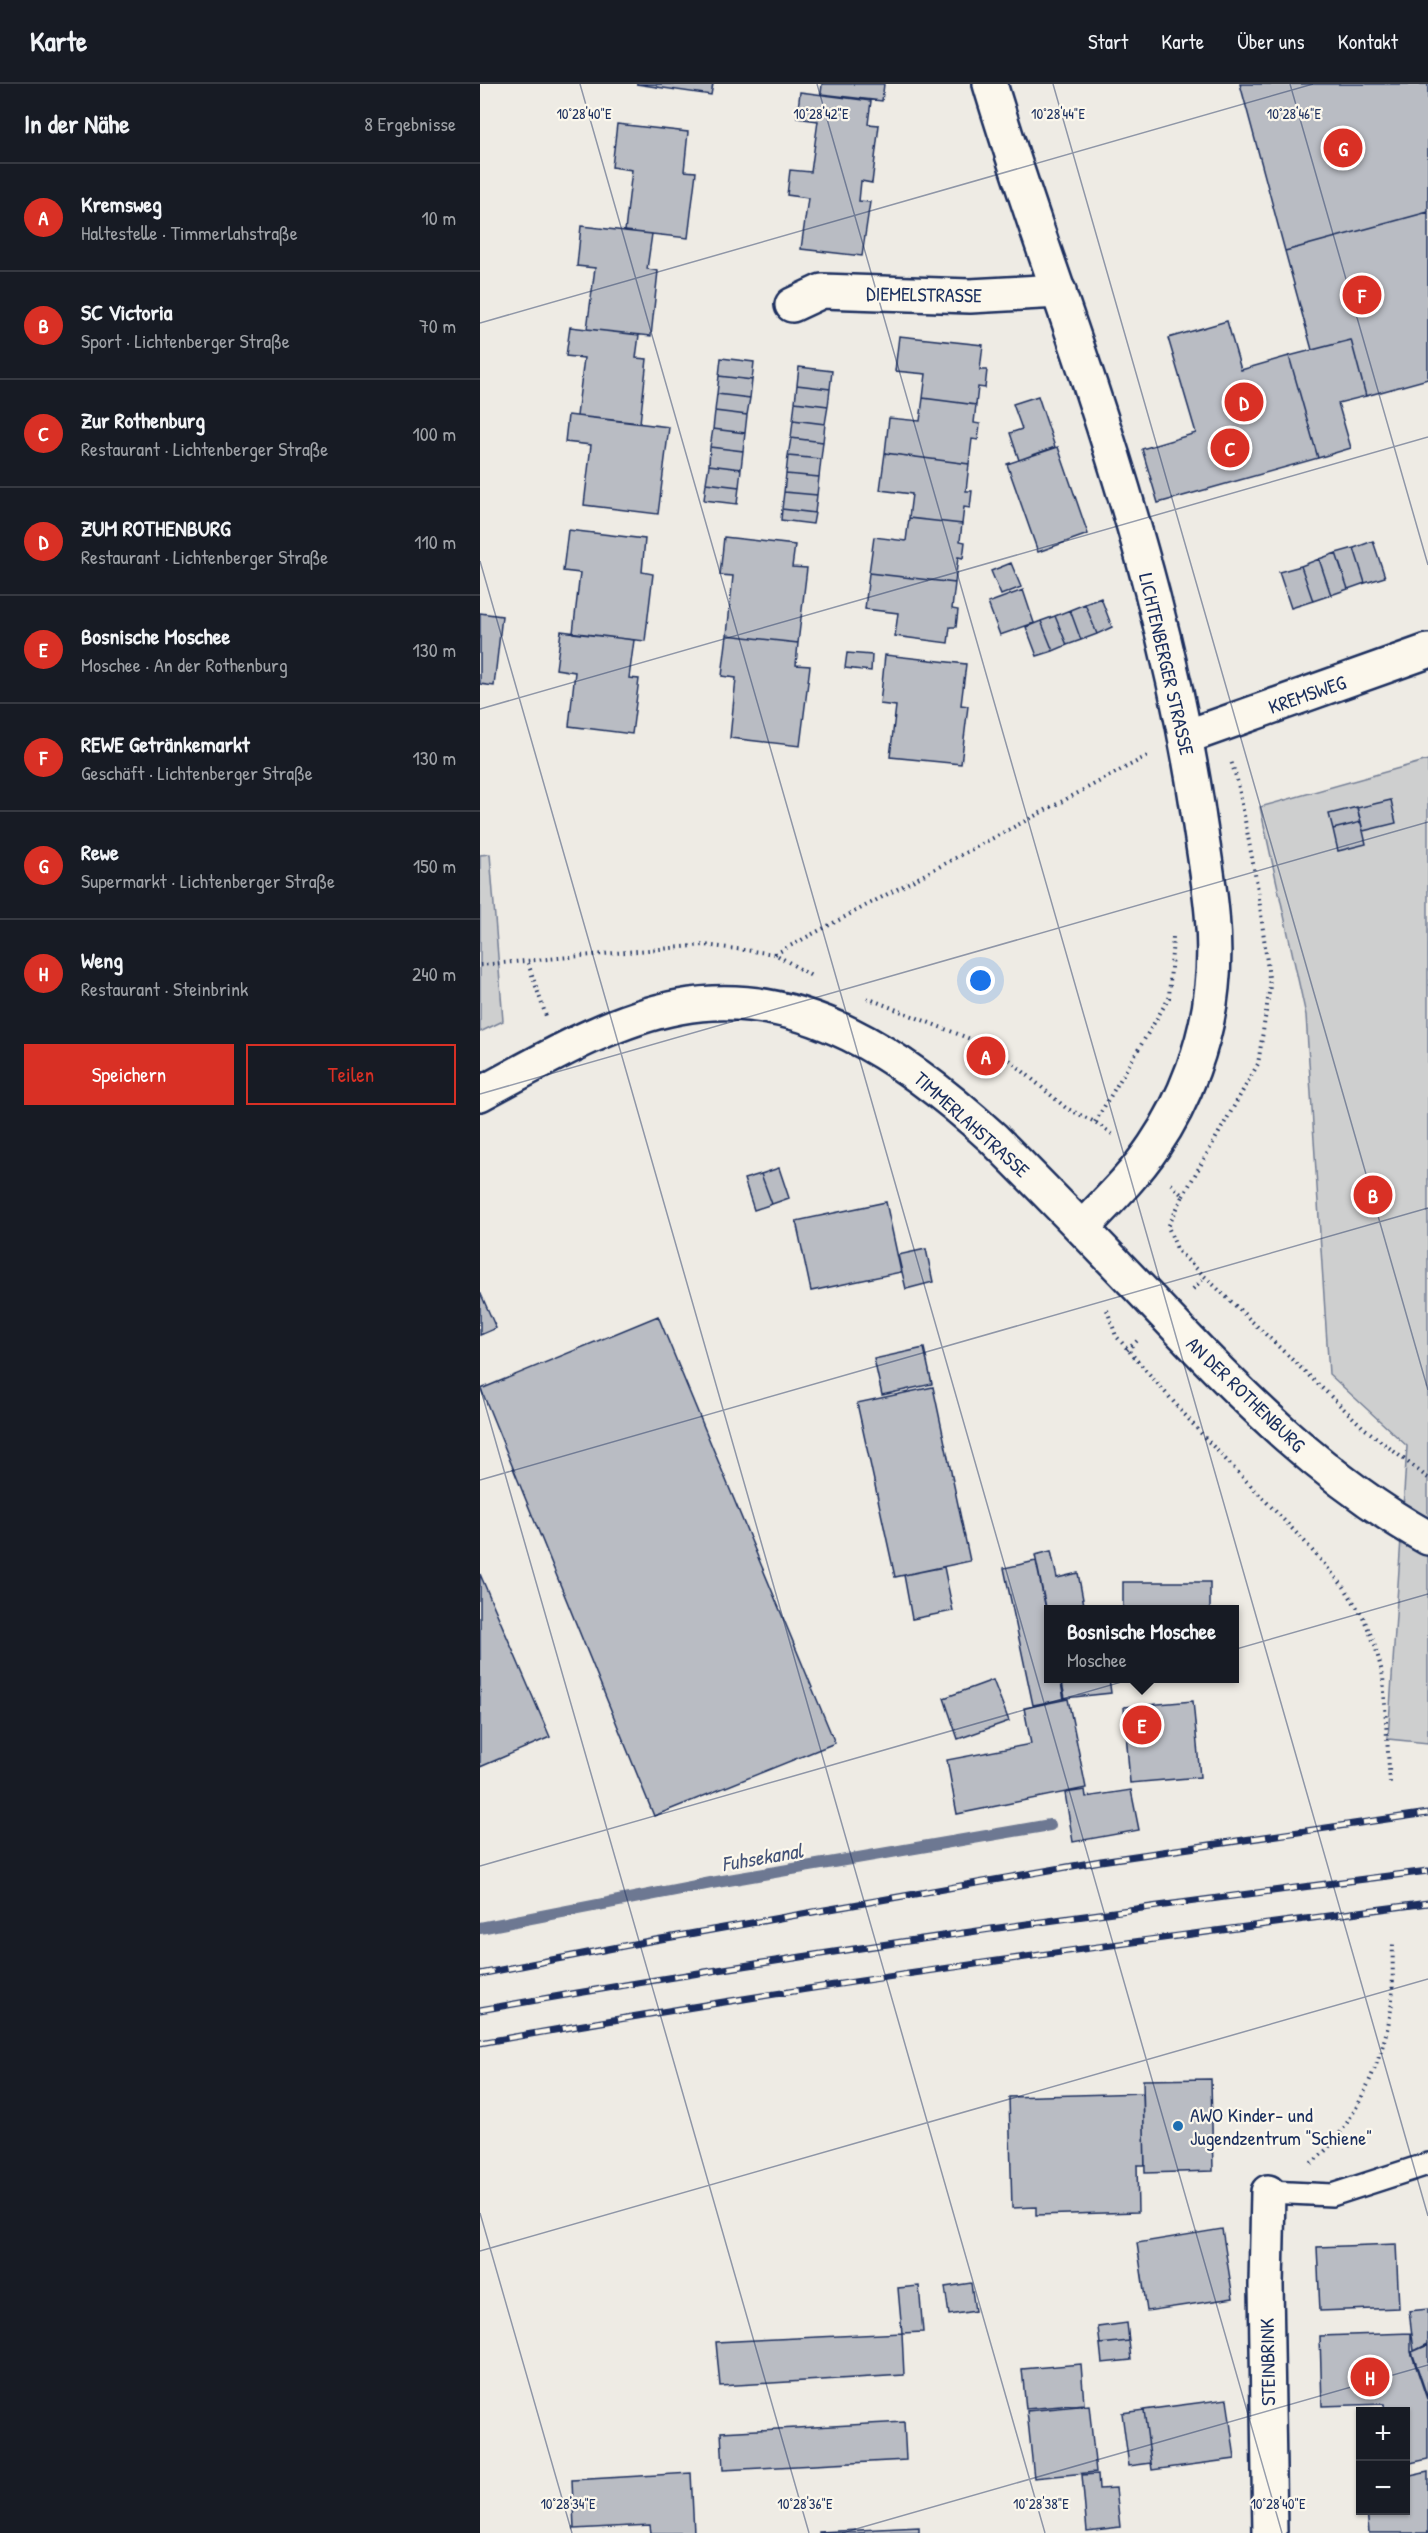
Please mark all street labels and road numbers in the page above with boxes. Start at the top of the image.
street label: DIEMELSTRASSE [866,279,982,309]
street label: LICHTENBERGER STRASSE [1133,570,1201,758]
street label: KREMSWEG [1265,668,1350,720]
street label: TIMMERLAHSTRASSE [908,1065,1036,1183]
street label: AN DER ROTHENBURG [1181,1330,1311,1458]
street label: STEINBRINK [1253,2317,1281,2406]

